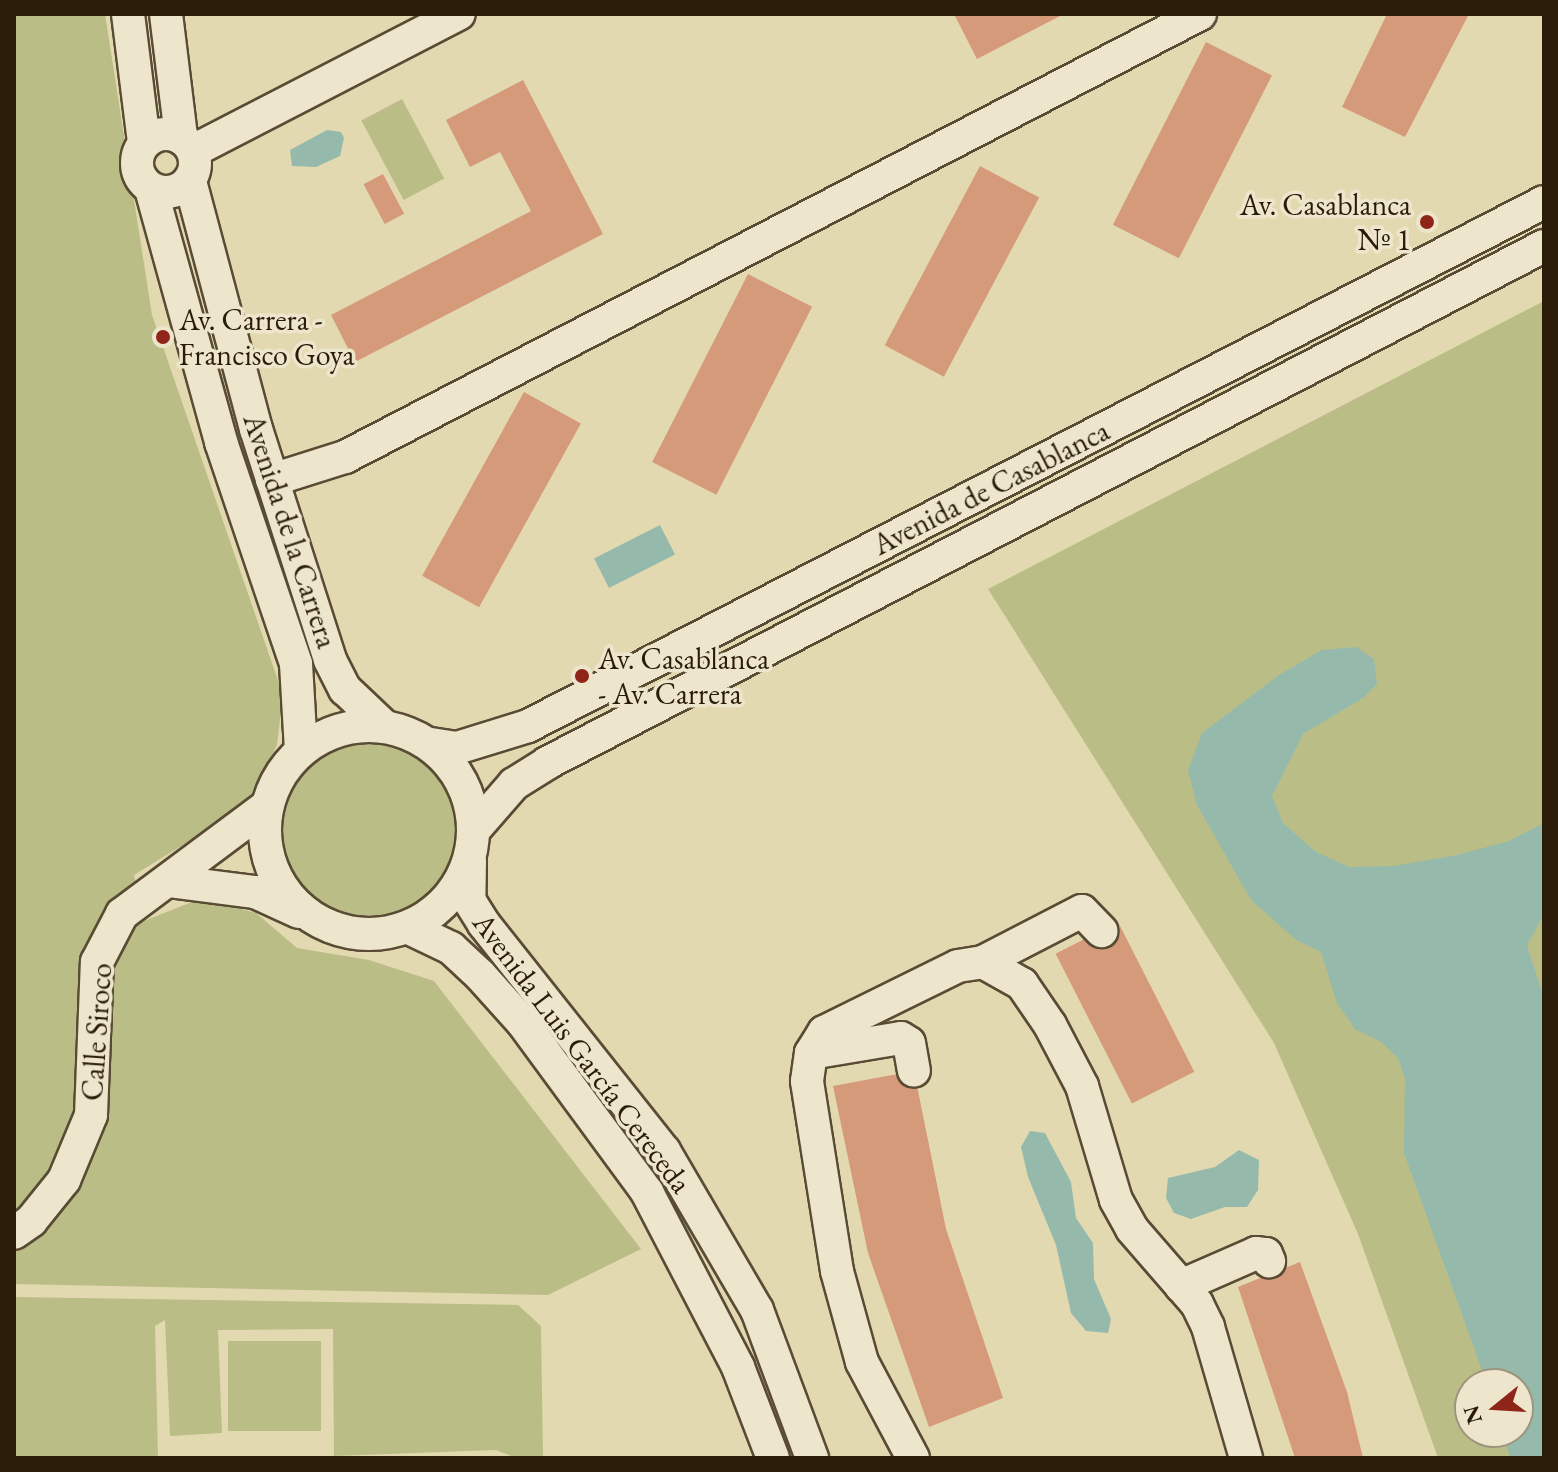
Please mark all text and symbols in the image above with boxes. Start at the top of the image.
place label: Av. Casablanca Nº 1 [1240,187,1411,258]
marker: Av. Casablanca Nº 1 [1418,213,1436,231]
place label: Av. Carrera - Francisco Goya [179,302,355,372]
marker: Av. Carrera - Francisco Goya [154,328,172,346]
street label: Avenida de la Carrera [235,409,345,653]
street label: Avenida de Casablanca [867,413,1115,563]
place label: Av. Casablanca - Av. Carrera [598,641,769,712]
marker: Av. Casablanca - Av. Carrera [573,667,591,685]
street label: Avenida Luis García Cereceda [465,906,699,1200]
street label: Calle Siroco [74,962,120,1102]
north arrow [1454,1368,1534,1448]
text: N [1456,1402,1489,1428]

